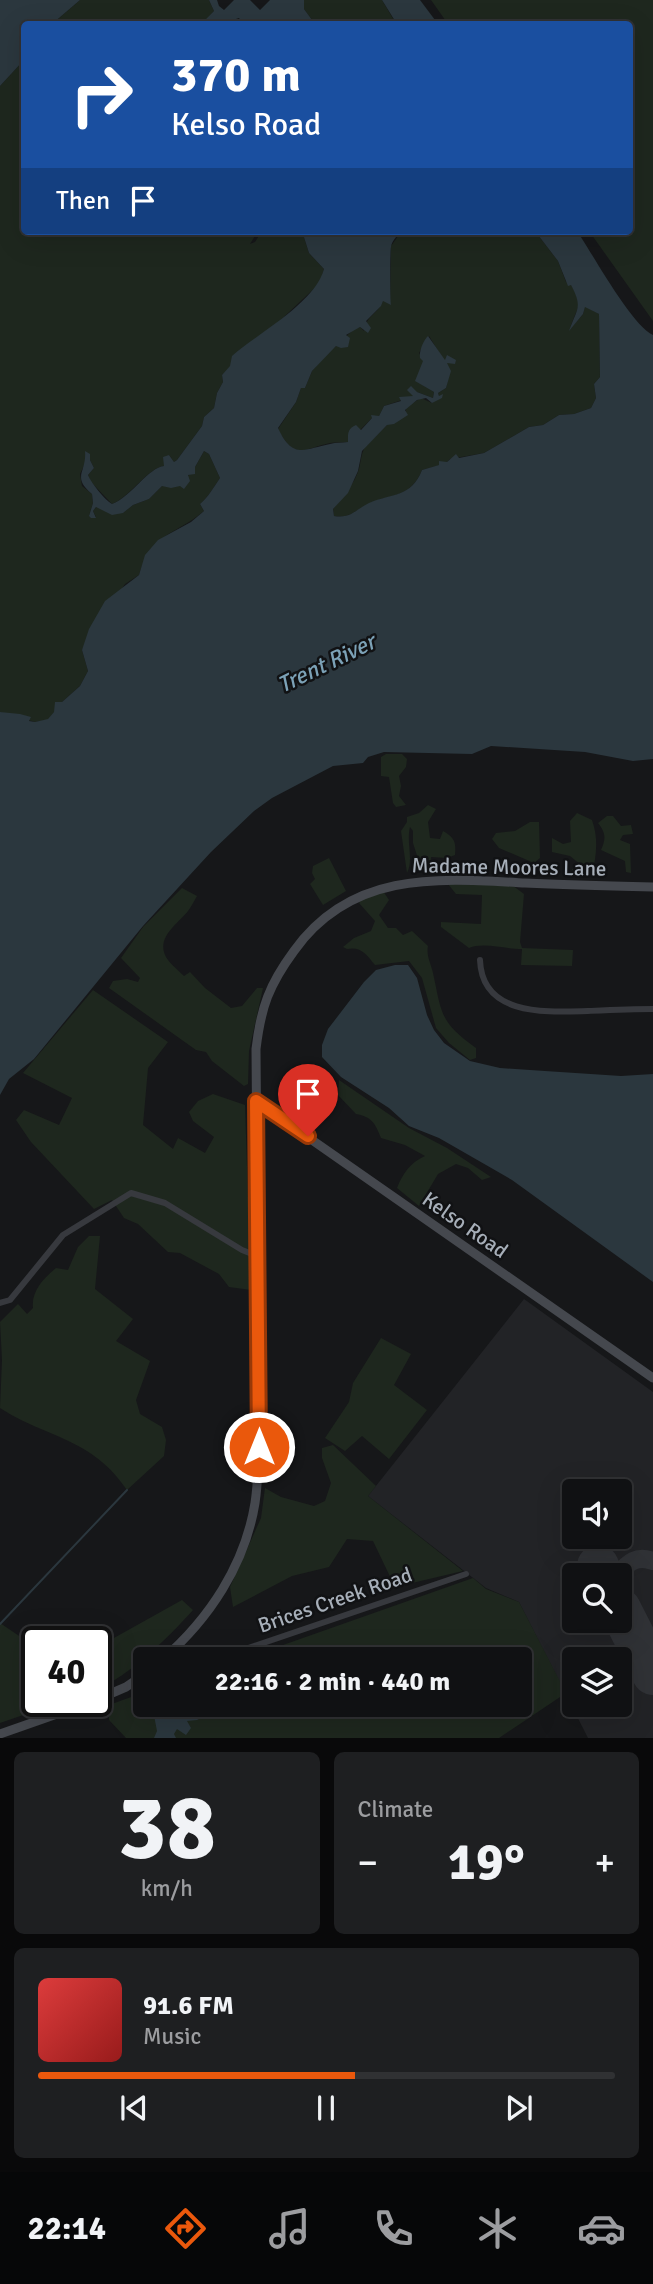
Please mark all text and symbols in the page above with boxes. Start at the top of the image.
text: 370 m [171,45,301,105]
icon: right [56,49,147,140]
text: Kelso Road [171,105,321,144]
icon: arrive [124,182,162,220]
text: Then [56,185,110,217]
water label: Trent River [273,626,383,700]
street label: Madame Moores Lane [411,852,607,882]
pin [278,1064,338,1136]
icon: arrive [289,1075,327,1113]
street label: Kelso Road [417,1186,513,1264]
position arrow [222,1410,296,1484]
map controls [562,1479,632,1717]
button: sound [562,1479,632,1549]
street label: Brices Creek Road [254,1561,416,1639]
button: search [562,1563,632,1633]
speed limit sign: 40 [21,1626,112,1717]
button: layers [562,1647,632,1717]
text: 22:16 · 2 min · 440 m [215,1666,450,1698]
text: 38 [118,1772,216,1885]
text: Climate [358,1795,433,1824]
text: 19° [448,1830,525,1894]
text: − [358,1839,378,1886]
text: + [594,1839,615,1886]
text: km/h [141,1874,193,1903]
text: 91.6 FM [143,1990,234,2022]
text: Music [143,2022,201,2051]
icon: previous [115,2089,153,2127]
icon: pause [307,2089,345,2127]
icon: next [500,2089,538,2127]
icon: directions [161,2204,210,2253]
icon: music [265,2204,314,2253]
icon: phone [369,2204,418,2253]
icon: climate [473,2204,522,2253]
icon: car [577,2204,626,2253]
text: 22:14 [27,2209,106,2248]

